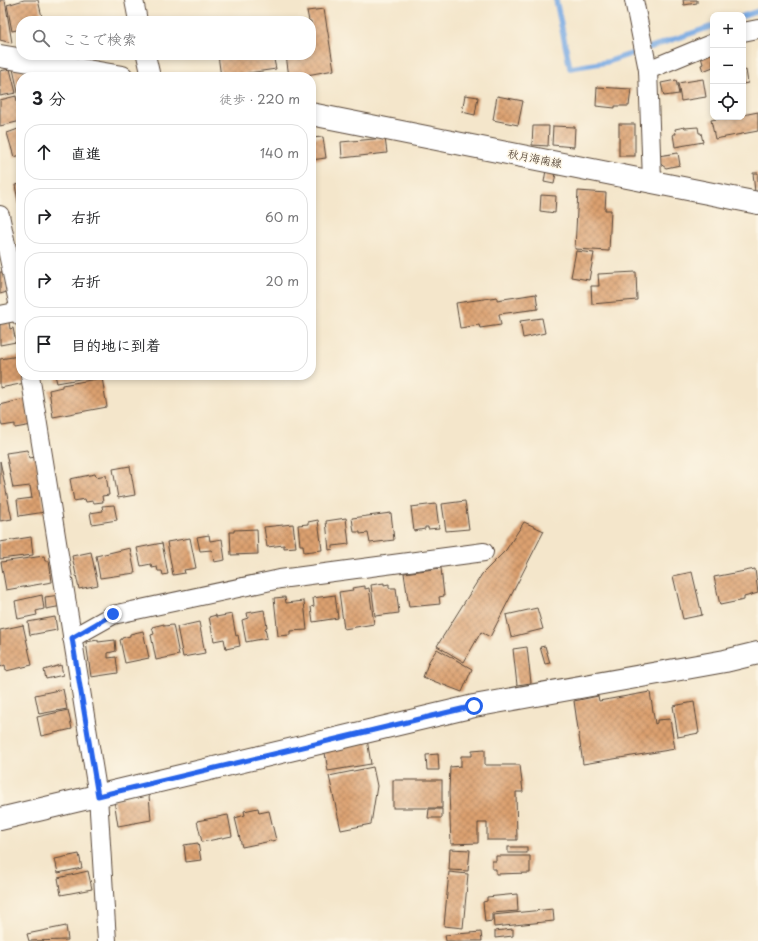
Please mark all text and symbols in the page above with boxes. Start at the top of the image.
map controls [710,12,746,120]
button: + [710,12,746,48]
search box [16,16,316,60]
icon: search [30,27,52,49]
text: ここで検索 [62,27,137,50]
button: − [710,48,746,84]
button: locate [710,84,746,120]
text: 3 分 [32,85,66,111]
text: 徒歩 · 220 m [220,89,300,108]
icon: ahead [33,141,55,163]
text: 直進 [71,141,101,164]
text: 140 m [260,143,299,162]
street label: 秋月海南線 [506,144,564,172]
icon: right [33,205,55,227]
text: 右折 [71,205,101,228]
text: 60 m [265,207,299,226]
icon: right [33,269,55,291]
text: 右折 [71,269,101,292]
text: 20 m [265,271,299,290]
icon: arrive [33,333,55,355]
text: 目的地に到着 [71,333,161,356]
route end [104,605,122,623]
route start [465,697,483,715]

